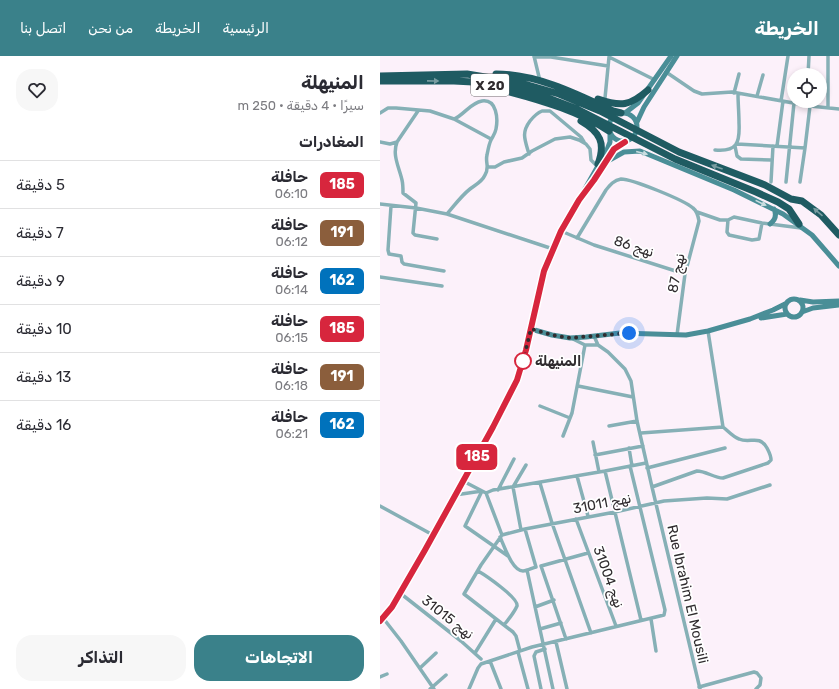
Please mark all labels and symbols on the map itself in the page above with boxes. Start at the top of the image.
road number: X 20 [471,74,509,96]
one-way arrow [427,78,440,84]
one-way arrow [635,150,648,156]
one-way arrow [710,163,722,169]
one-way arrow [756,200,767,206]
one-way arrow [812,208,823,217]
street label: نهج 86 [611,232,656,263]
street label: نهج 87 [664,252,691,295]
your location [619,323,639,343]
marker: المنيهلة [514,352,532,370]
place label: المنيهلة [535,353,581,370]
line badge: 185 [454,444,500,470]
street label: نهج 31011 [571,490,633,519]
street label: Rue Ibrahim El Mousili [663,523,712,665]
street label: نهج 31004 [588,544,628,611]
street label: نهج 31015 [417,592,477,645]

